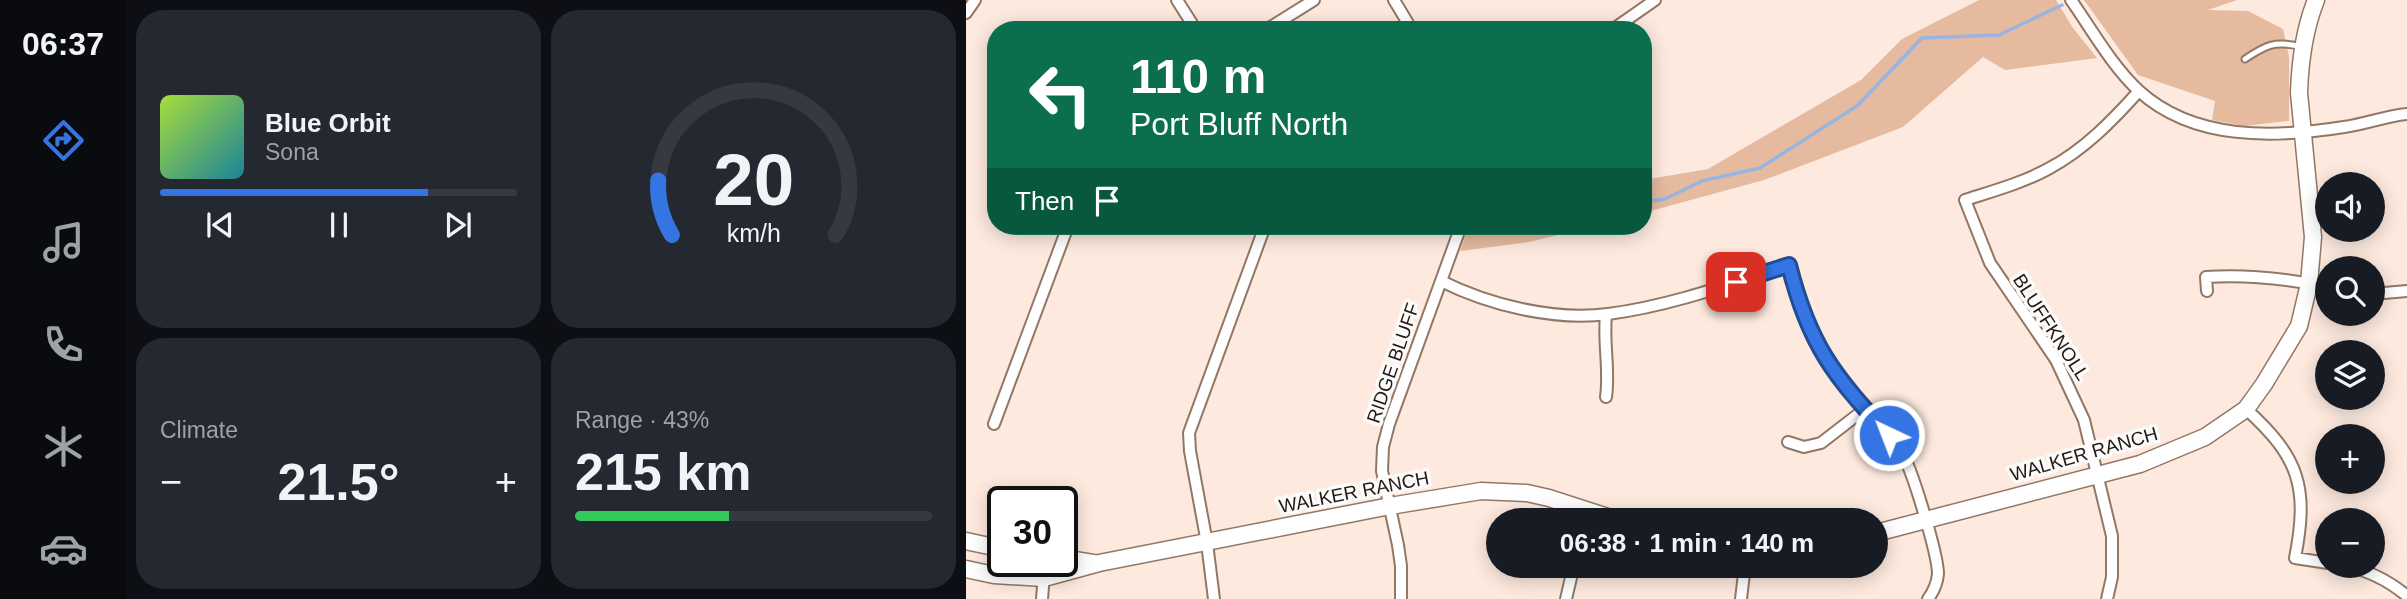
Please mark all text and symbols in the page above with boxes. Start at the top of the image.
text: 06:37 [22,26,104,62]
icon: left [1015,49,1106,140]
text: 110 m [1130,49,1266,103]
text: Port Bluff North [1130,106,1348,142]
text: Blue Orbit [265,108,391,138]
icon: directions [39,116,88,165]
text: Sona [265,139,319,165]
text: 20 [713,140,794,221]
map controls [2315,172,2385,578]
button: sound [2315,172,2385,242]
icon: arrive [1088,182,1126,220]
text: Then [1015,186,1074,216]
icon: previous [201,206,239,244]
icon: pause [320,206,358,244]
icon: next [439,206,477,244]
icon: music [39,218,88,267]
text: km/h [726,219,781,247]
pin [1706,252,1766,312]
button: search [2315,256,2385,326]
icon: arrive [1717,263,1755,301]
street label: BLUFFKNOLL [2009,270,2093,384]
street label: RIDGE BLUFF [1363,300,1423,426]
icon: phone [39,320,88,369]
button: layers [2315,340,2385,410]
position arrow [1852,398,1926,472]
text: Range · 43% [575,407,709,433]
text: Climate [160,417,238,443]
icon: climate [39,422,88,471]
street label: WALKER RANCH [2008,423,2160,485]
button: + [2315,424,2385,494]
text: 215 km [575,443,751,501]
text: 21.5° [277,453,400,511]
text: − [160,461,182,503]
text: + [495,461,517,503]
street label: WALKER RANCH [1277,467,1431,517]
speed limit sign: 30 [987,486,1078,577]
button: − [2315,508,2385,578]
icon: car [39,524,88,573]
text: 06:38 · 1 min · 140 m [1560,528,1814,558]

